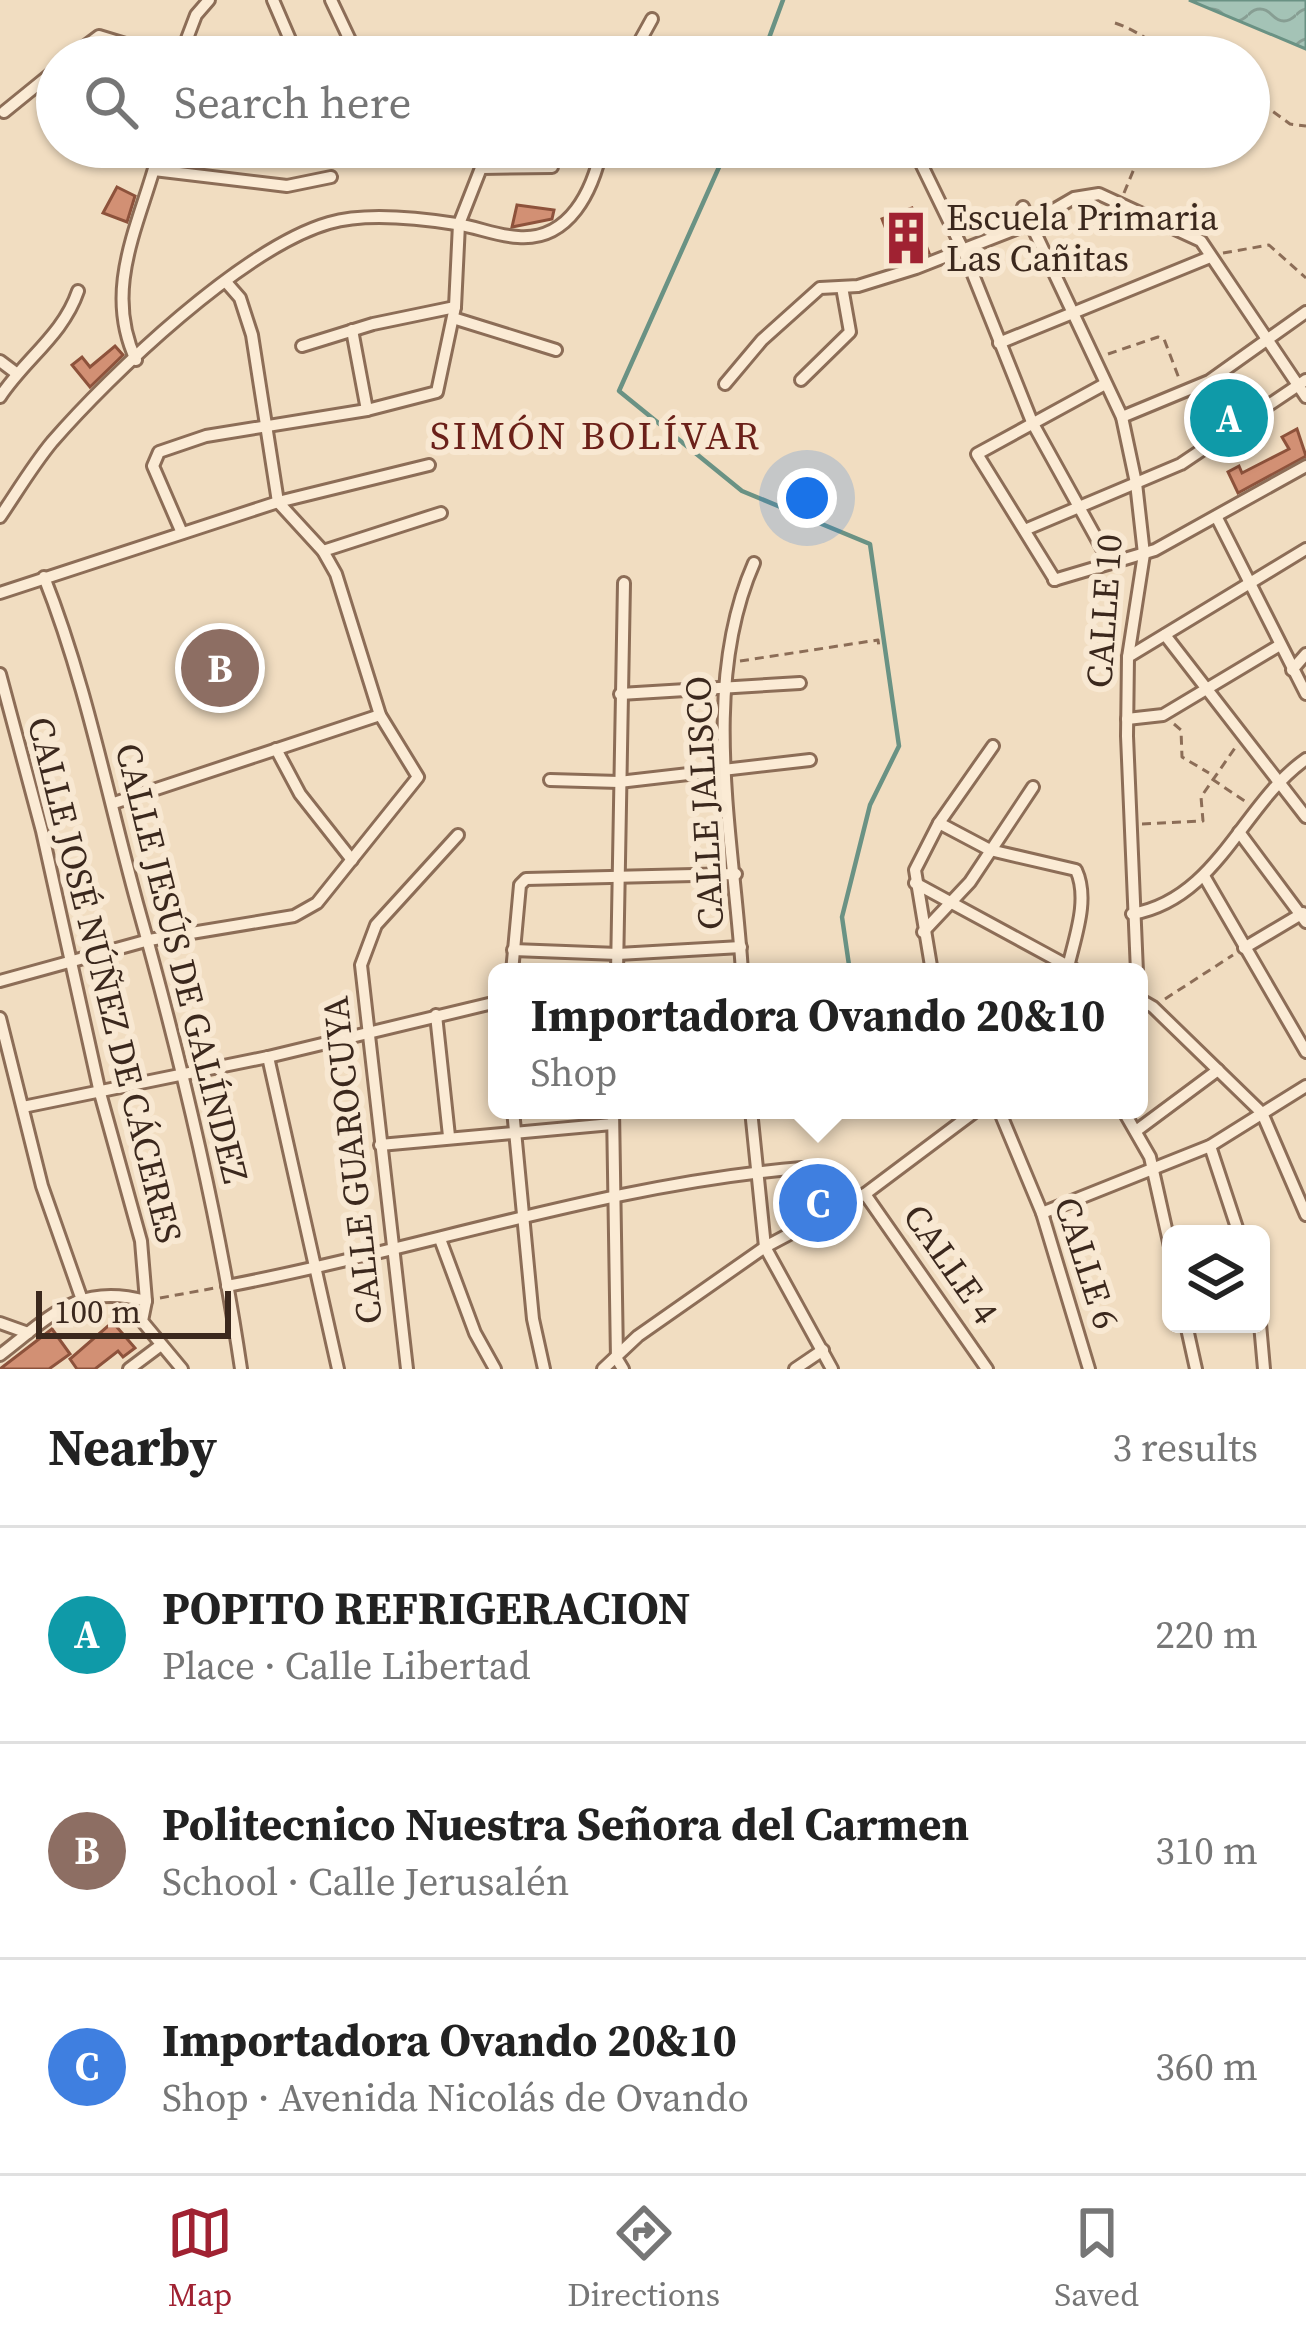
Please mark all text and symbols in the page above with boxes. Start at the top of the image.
search box [36,36,1270,168]
icon: search [78,69,144,135]
text: Search here [174,71,411,133]
place label: Escuela Primaria Las Cañitas [946,193,1219,283]
building icon: Escuela Primaria Las Cañitas [877,209,935,267]
pin: A [1190,373,1268,463]
district label: SIMÓN BOLÍVAR [430,409,762,462]
your location [777,468,837,528]
street label: CALLE 10 [1074,533,1134,689]
pin: B [181,623,259,713]
street label: CALLE JALISCO [673,675,735,931]
street label: CALLE JOSÉ NÚÑEZ DE CÁCERES [16,712,194,1248]
street label: CALLE JESÚS DE GALÍNDEZ [104,738,260,1188]
popup [488,963,1148,1119]
text: Importadora Ovando 20&10 [530,984,1106,1046]
street label: CALLE GUAROCUYA [310,994,394,1326]
text: Shop [530,1046,617,1099]
pin: C [779,1158,857,1248]
street label: CALLE 6 [1043,1191,1131,1335]
street label: CALLE 4 [892,1194,1010,1334]
map controls [1162,1225,1270,1333]
button: layers [1162,1225,1270,1333]
scale bar [36,1285,231,1338]
text: 100 m [54,1289,141,1334]
text: Nearby [48,1412,217,1482]
text: 3 results [1113,1421,1258,1474]
text: POPITO REFRIGERACION [162,1577,691,1639]
text: A [74,1608,100,1661]
text: 220 m [1155,1608,1258,1661]
text: Place · Calle Libertad [162,1639,531,1692]
text: Politecnico Nuestra Señora del Carmen [162,1793,969,1855]
text: B [74,1824,100,1877]
text: 310 m [1155,1824,1258,1877]
text: School · Calle Jerusalén [162,1855,569,1908]
text: Importadora Ovando 20&10 [162,2009,737,2071]
text: C [75,2040,99,2093]
text: 360 m [1155,2040,1258,2093]
text: Shop · Avenida Nicolás de Ovando [162,2071,749,2124]
tab: Map [167,2200,233,2317]
tab: Directions [567,2200,720,2317]
tab: Saved [1054,2200,1139,2317]

